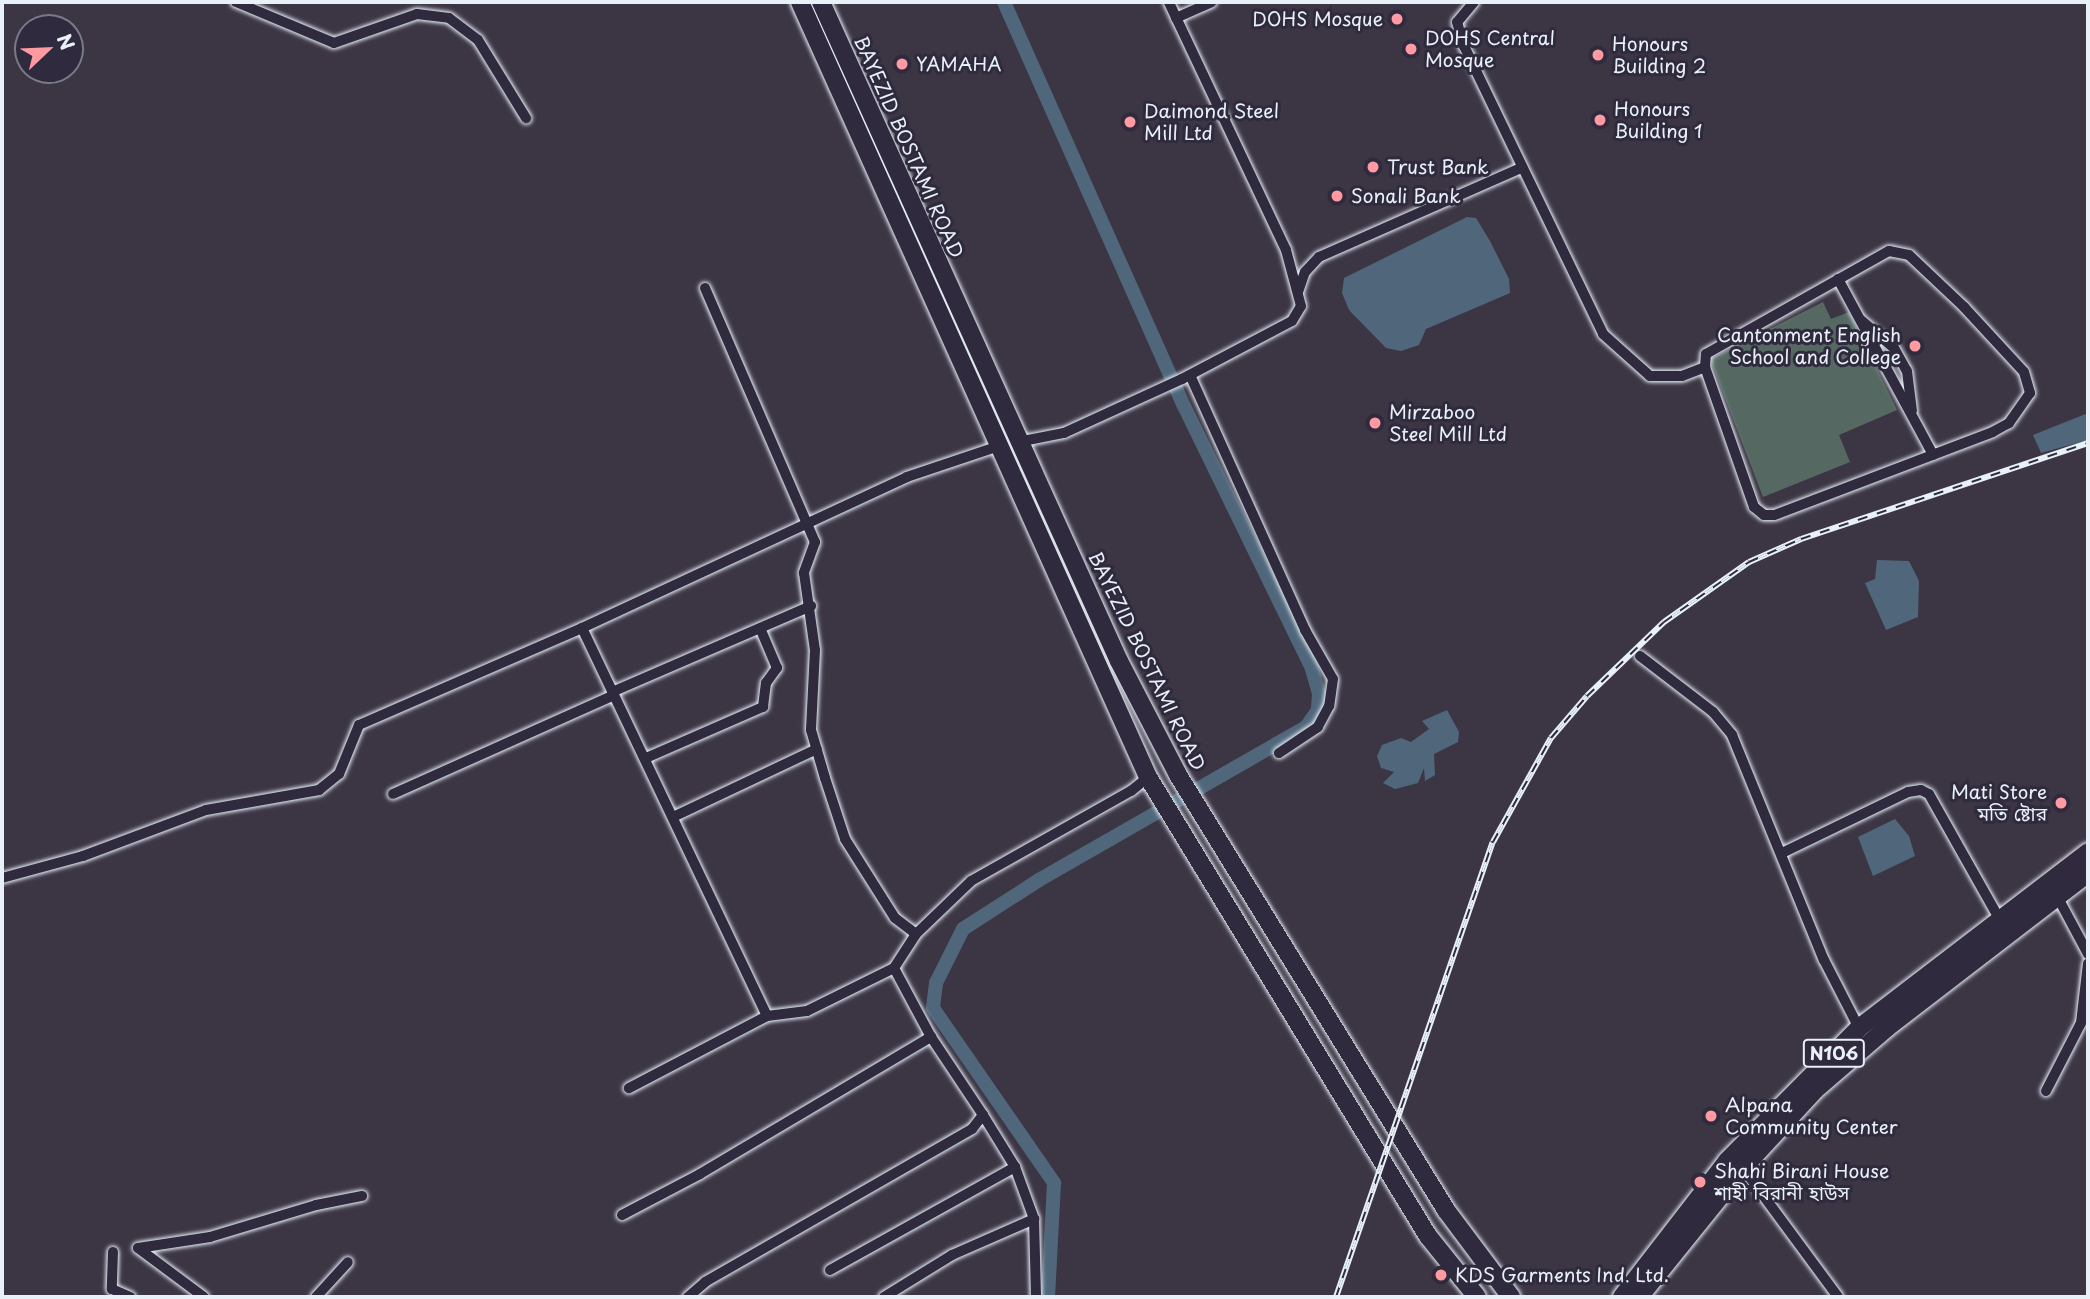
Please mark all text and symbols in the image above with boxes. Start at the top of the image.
place label: DOHS Mosque [1251,8,1383,30]
marker: DOHS Mosque [1389,11,1405,27]
north arrow [14,14,84,84]
place label: DOHS Central Mosque [1425,27,1556,71]
text: N [51,29,82,54]
street label: BAYEZID BOSTAMI ROAD [850,32,968,262]
place label: Honours Building 2 [1612,33,1706,77]
marker: DOHS Central Mosque [1403,41,1419,57]
marker: Honours Building 2 [1590,47,1606,63]
place label: YAMAHA [916,53,1002,75]
marker: YAMAHA [894,56,910,72]
place label: Honours Building 1 [1614,98,1703,142]
place label: Daimond Steel Mill Ltd [1144,100,1278,144]
marker: Honours Building 1 [1592,112,1608,128]
marker: Daimond Steel Mill Ltd [1122,114,1138,130]
place label: Trust Bank [1387,156,1488,178]
marker: Trust Bank [1365,159,1381,175]
place label: Sonali Bank [1351,185,1462,207]
marker: Sonali Bank [1329,188,1345,204]
place label: Cantonment English School and College [1717,324,1901,368]
marker: Cantonment English School and College [1907,338,1923,354]
place label: Mirzaboo Steel Mill Ltd [1389,401,1510,445]
marker: Mirzaboo Steel Mill Ltd [1367,415,1383,431]
street label: BAYEZID BOSTAMI ROAD [1084,548,1210,774]
place label: Mati Store মতি ষ্টোর [1950,781,2047,825]
marker: Mati Store মতি ষ্টোর [2053,795,2069,811]
road number: N106 [1802,1038,1866,1068]
place label: Alpana Community Center [1725,1094,1899,1138]
marker: Alpana Community Center [1703,1108,1719,1124]
place label: Shahi Birani House শাহী বিরানী হাউস [1714,1160,1890,1204]
marker: Shahi Birani House শাহী বিরানী হাউস [1692,1174,1708,1190]
place label: KDS Garments Ind. Ltd. [1455,1264,1671,1286]
marker: KDS Garments Ind. Ltd. [1433,1267,1449,1283]

